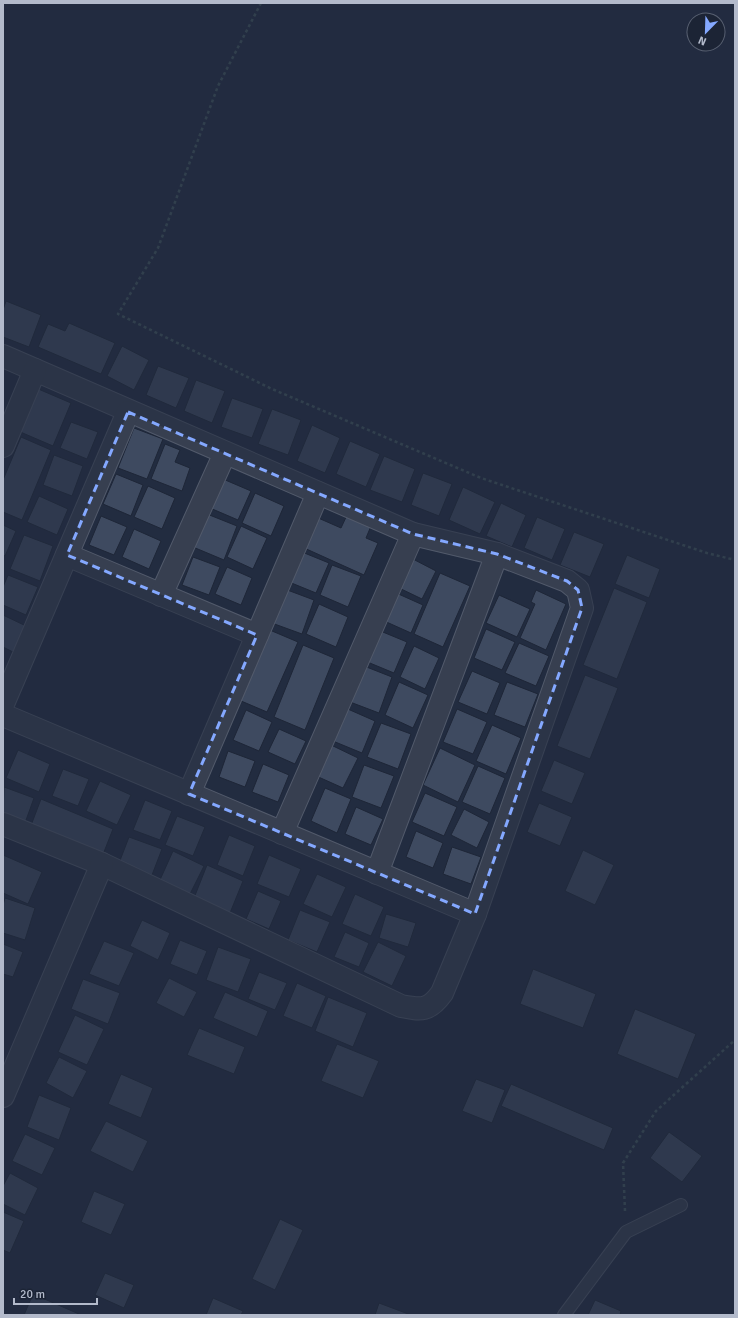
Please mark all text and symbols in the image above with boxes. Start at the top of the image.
north arrow [686,12,726,52]
text: N [696,33,708,48]
scale bar [14,1280,97,1306]
text: 20 m [20,1287,45,1302]

